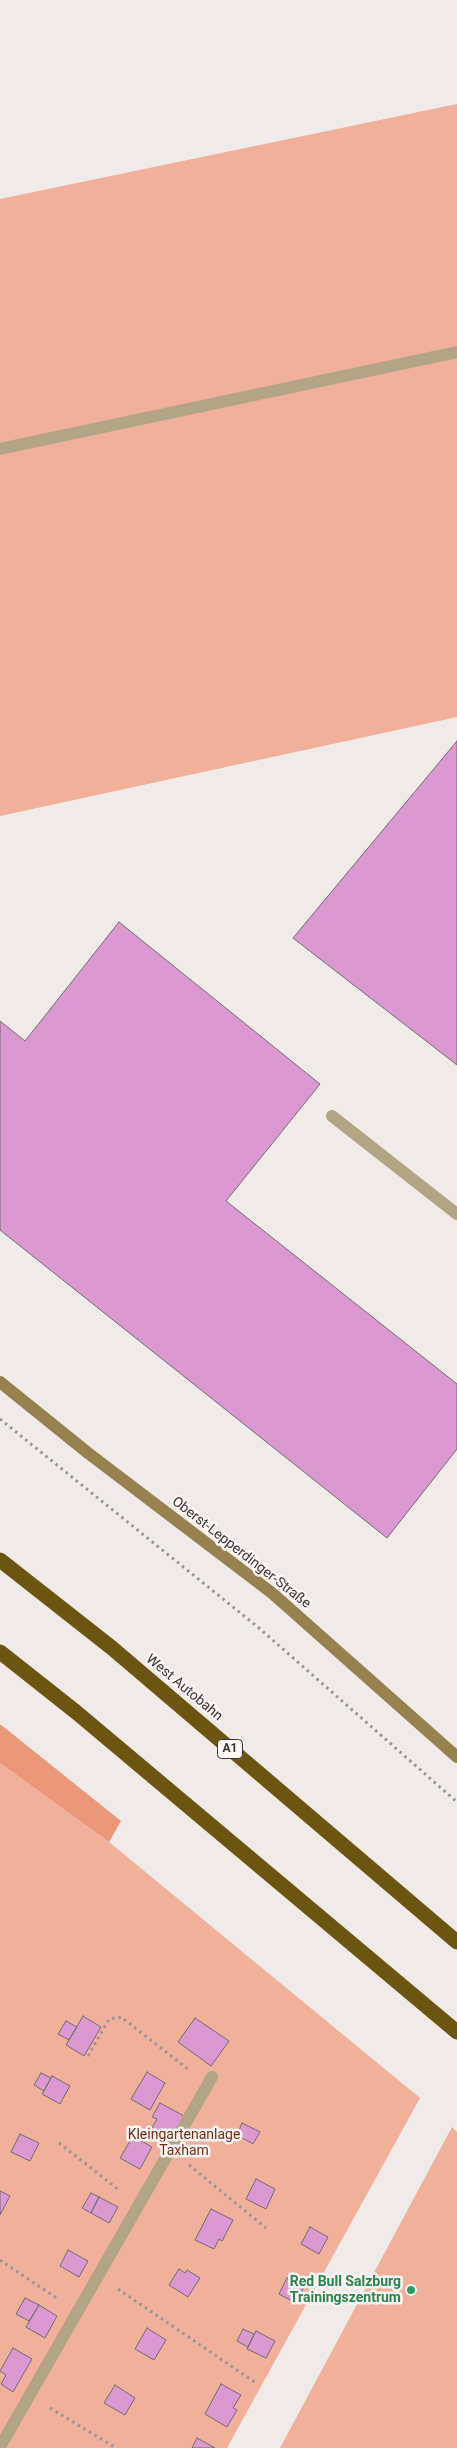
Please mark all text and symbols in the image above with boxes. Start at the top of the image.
street label: Oberst-Lepperdinger-Straße [168,1494,314,1612]
street label: West Autobahn [142,1651,226,1725]
road number: A1 [218,1740,242,1758]
park label: Kleingartenanlage Taxham [128,2127,240,2160]
place label: Red Bull Salzburg Trainingszentrum [290,2274,401,2306]
marker: Red Bull Salzburg Trainingszentrum [405,2284,417,2296]

